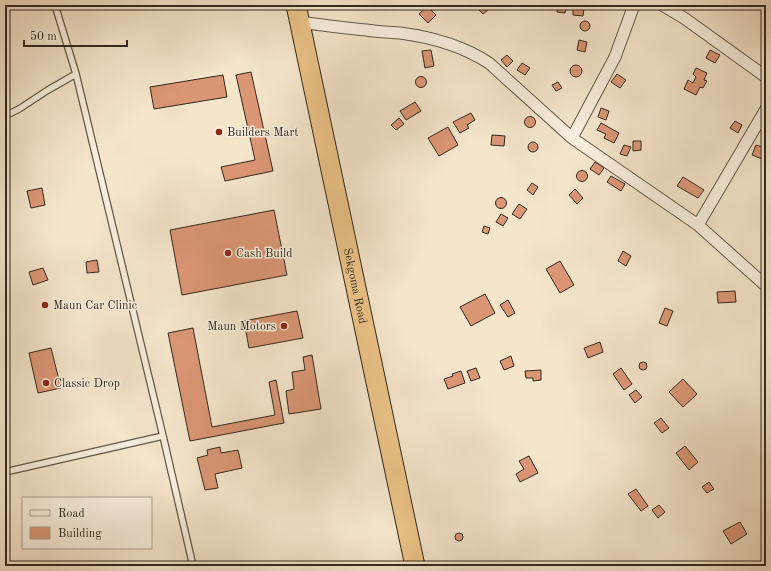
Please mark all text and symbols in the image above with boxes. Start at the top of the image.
scale bar [24,22,127,48]
text: 50 m [30,30,57,43]
marker: Builders Mart [214,127,224,137]
place label: Builders Mart [227,127,299,139]
street label: Sekgoma Road [341,247,368,325]
marker: Cash Build [223,248,233,258]
place label: Cash Build [236,248,293,260]
marker: Maun Car Clinic [40,300,50,310]
place label: Maun Car Clinic [53,300,137,312]
place label: Maun Motors [207,321,276,333]
marker: Maun Motors [279,321,289,331]
marker: Classic Drop [41,378,51,388]
place label: Classic Drop [54,378,120,390]
legend [22,497,152,549]
text: Road [58,508,85,520]
text: Building [58,528,102,540]

